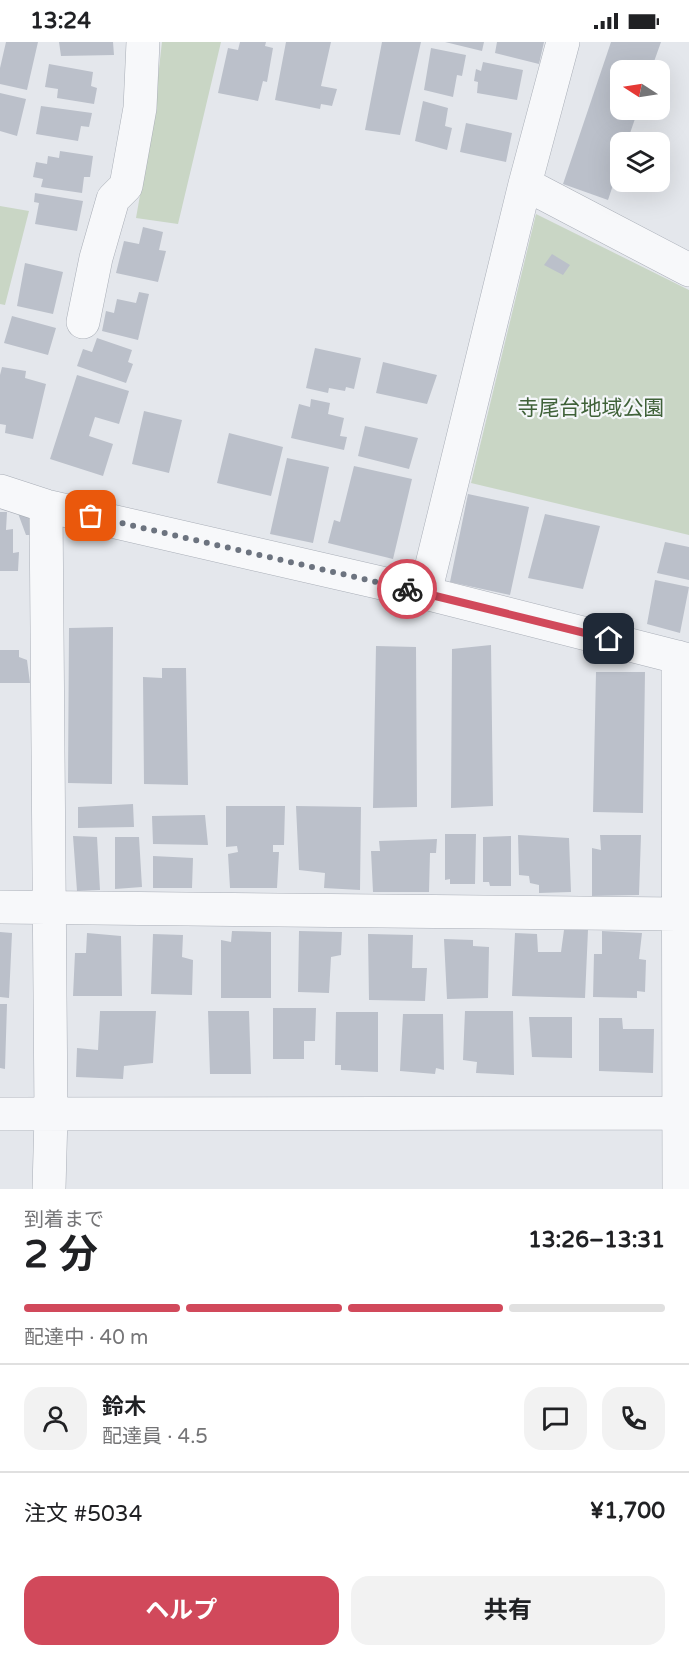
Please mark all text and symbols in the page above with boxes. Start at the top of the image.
text: 13:24 [30,8,91,34]
north arrow [610,60,670,120]
map controls [610,60,670,192]
button: layers [610,132,670,192]
park label: 寺尾台地域公園 [518,396,665,421]
pin [65,490,116,541]
icon: bag [74,499,107,532]
courier [377,559,437,619]
icon: bike [391,573,424,606]
pin [583,613,634,664]
icon: home [592,622,625,655]
text: 到着まで [24,1208,104,1232]
text: 13:26–13:31 [528,1227,665,1253]
text: 2 分 [24,1231,98,1278]
text: 配達中 · 40 m [24,1326,148,1350]
button: person [24,1387,87,1450]
button: chat [524,1387,587,1450]
button: phone [602,1387,665,1450]
text: 鈴木 [102,1394,146,1420]
text: 配達員 · 4.5 [102,1425,208,1449]
text: ¥1,700 [590,1498,665,1524]
text: 注文 #5034 [24,1501,142,1527]
button: ヘルプ [24,1576,339,1645]
button: 共有 [351,1576,665,1645]

